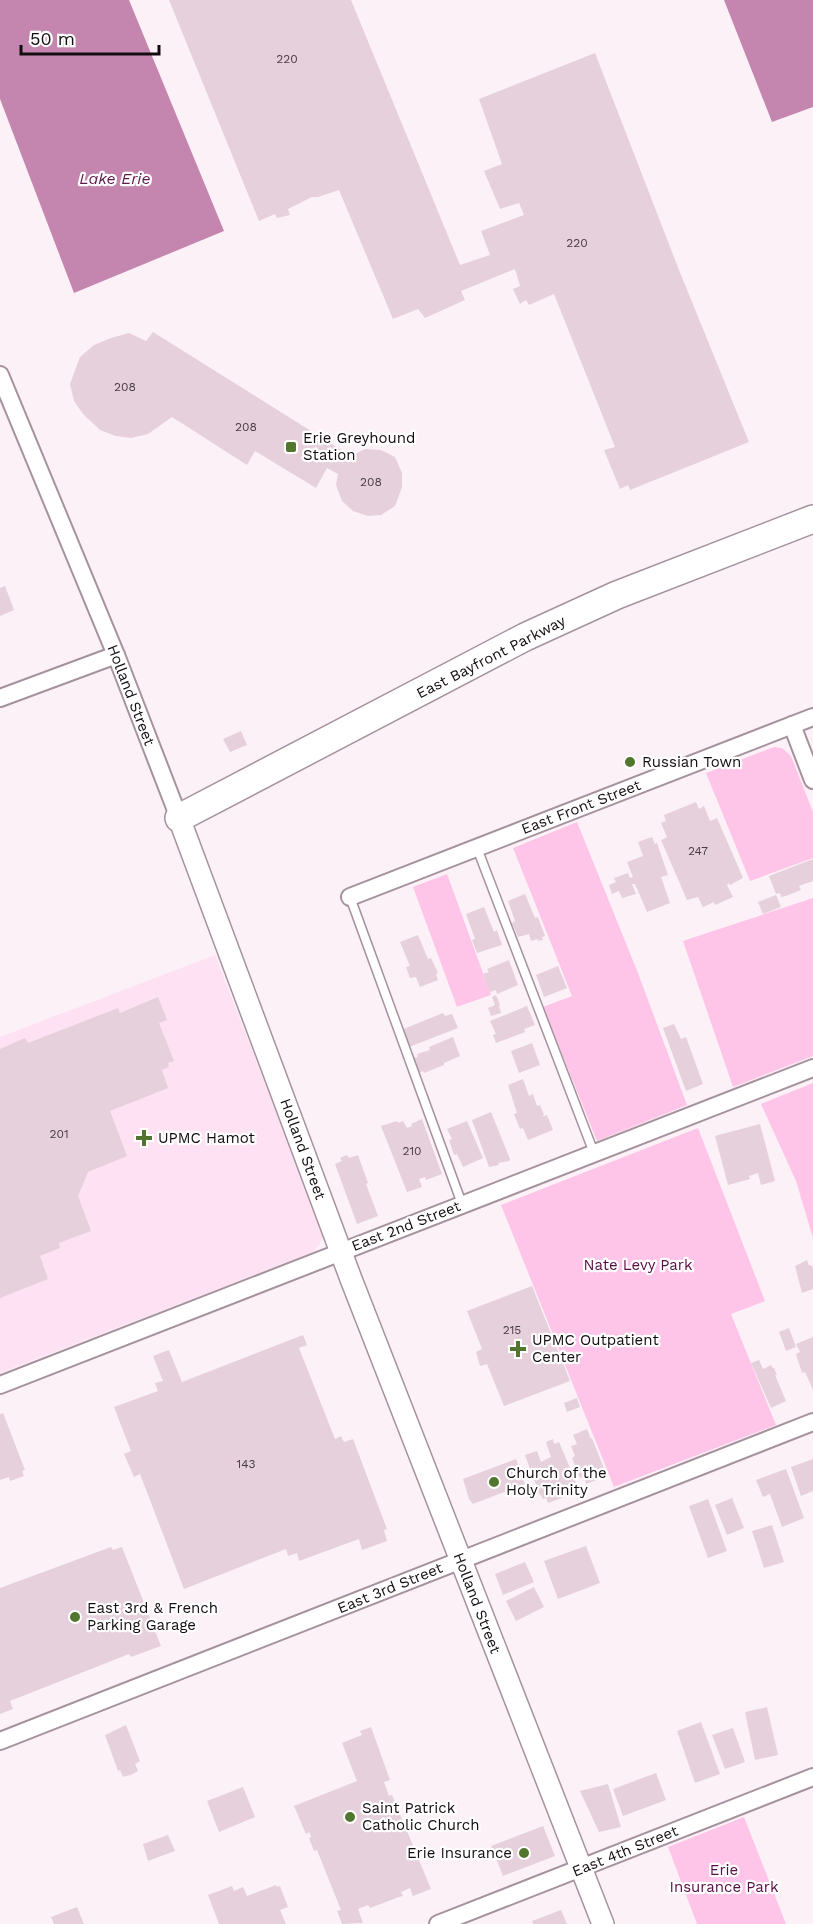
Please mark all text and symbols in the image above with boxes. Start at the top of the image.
scale bar [21,18,159,56]
text: 50 m [30,28,75,49]
house number: 220 [276,52,298,66]
water label: Lake Erie [79,169,151,188]
house number: 220 [566,236,588,250]
house number: 208 [114,380,136,394]
house number: 208 [235,420,257,434]
place label: Erie Greyhound Station [303,429,415,464]
marker: Erie Greyhound Station [284,440,298,454]
house number: 208 [360,475,382,489]
street label: East Bayfront Parkway [414,611,569,702]
street label: Holland Street [104,642,159,749]
place label: Russian Town [642,753,741,771]
marker: Russian Town [623,755,637,769]
street label: East Front Street [519,776,644,838]
house number: 247 [688,844,708,858]
street label: Holland Street [276,1096,330,1203]
house number: 201 [49,1127,69,1141]
marker: UPMC Hamot [135,1129,153,1147]
place label: UPMC Hamot [158,1129,256,1147]
house number: 210 [402,1144,422,1158]
street label: East 2nd Street [349,1197,464,1255]
park label: Nate Levy Park [584,1256,693,1274]
house number: 215 [503,1323,521,1337]
place label: UPMC Outpatient Center [532,1331,659,1366]
marker: UPMC Outpatient Center [509,1340,527,1358]
house number: 143 [236,1457,256,1471]
place label: Church of the Holy Trinity [506,1464,607,1499]
marker: Church of the Holy Trinity [487,1475,501,1489]
street label: Holland Street [450,1550,505,1657]
street label: East 3rd Street [335,1558,446,1617]
place label: East 3rd & French Parking Garage [87,1599,218,1634]
marker: East 3rd & French Parking Garage [68,1610,82,1624]
place label: Saint Patrick Catholic Church [362,1799,480,1834]
marker: Saint Patrick Catholic Church [343,1810,357,1824]
street label: East 4th Street [570,1821,681,1880]
place label: Erie Insurance [407,1844,512,1862]
marker: Erie Insurance [517,1846,531,1860]
park label: Erie Insurance Park [670,1861,779,1896]

